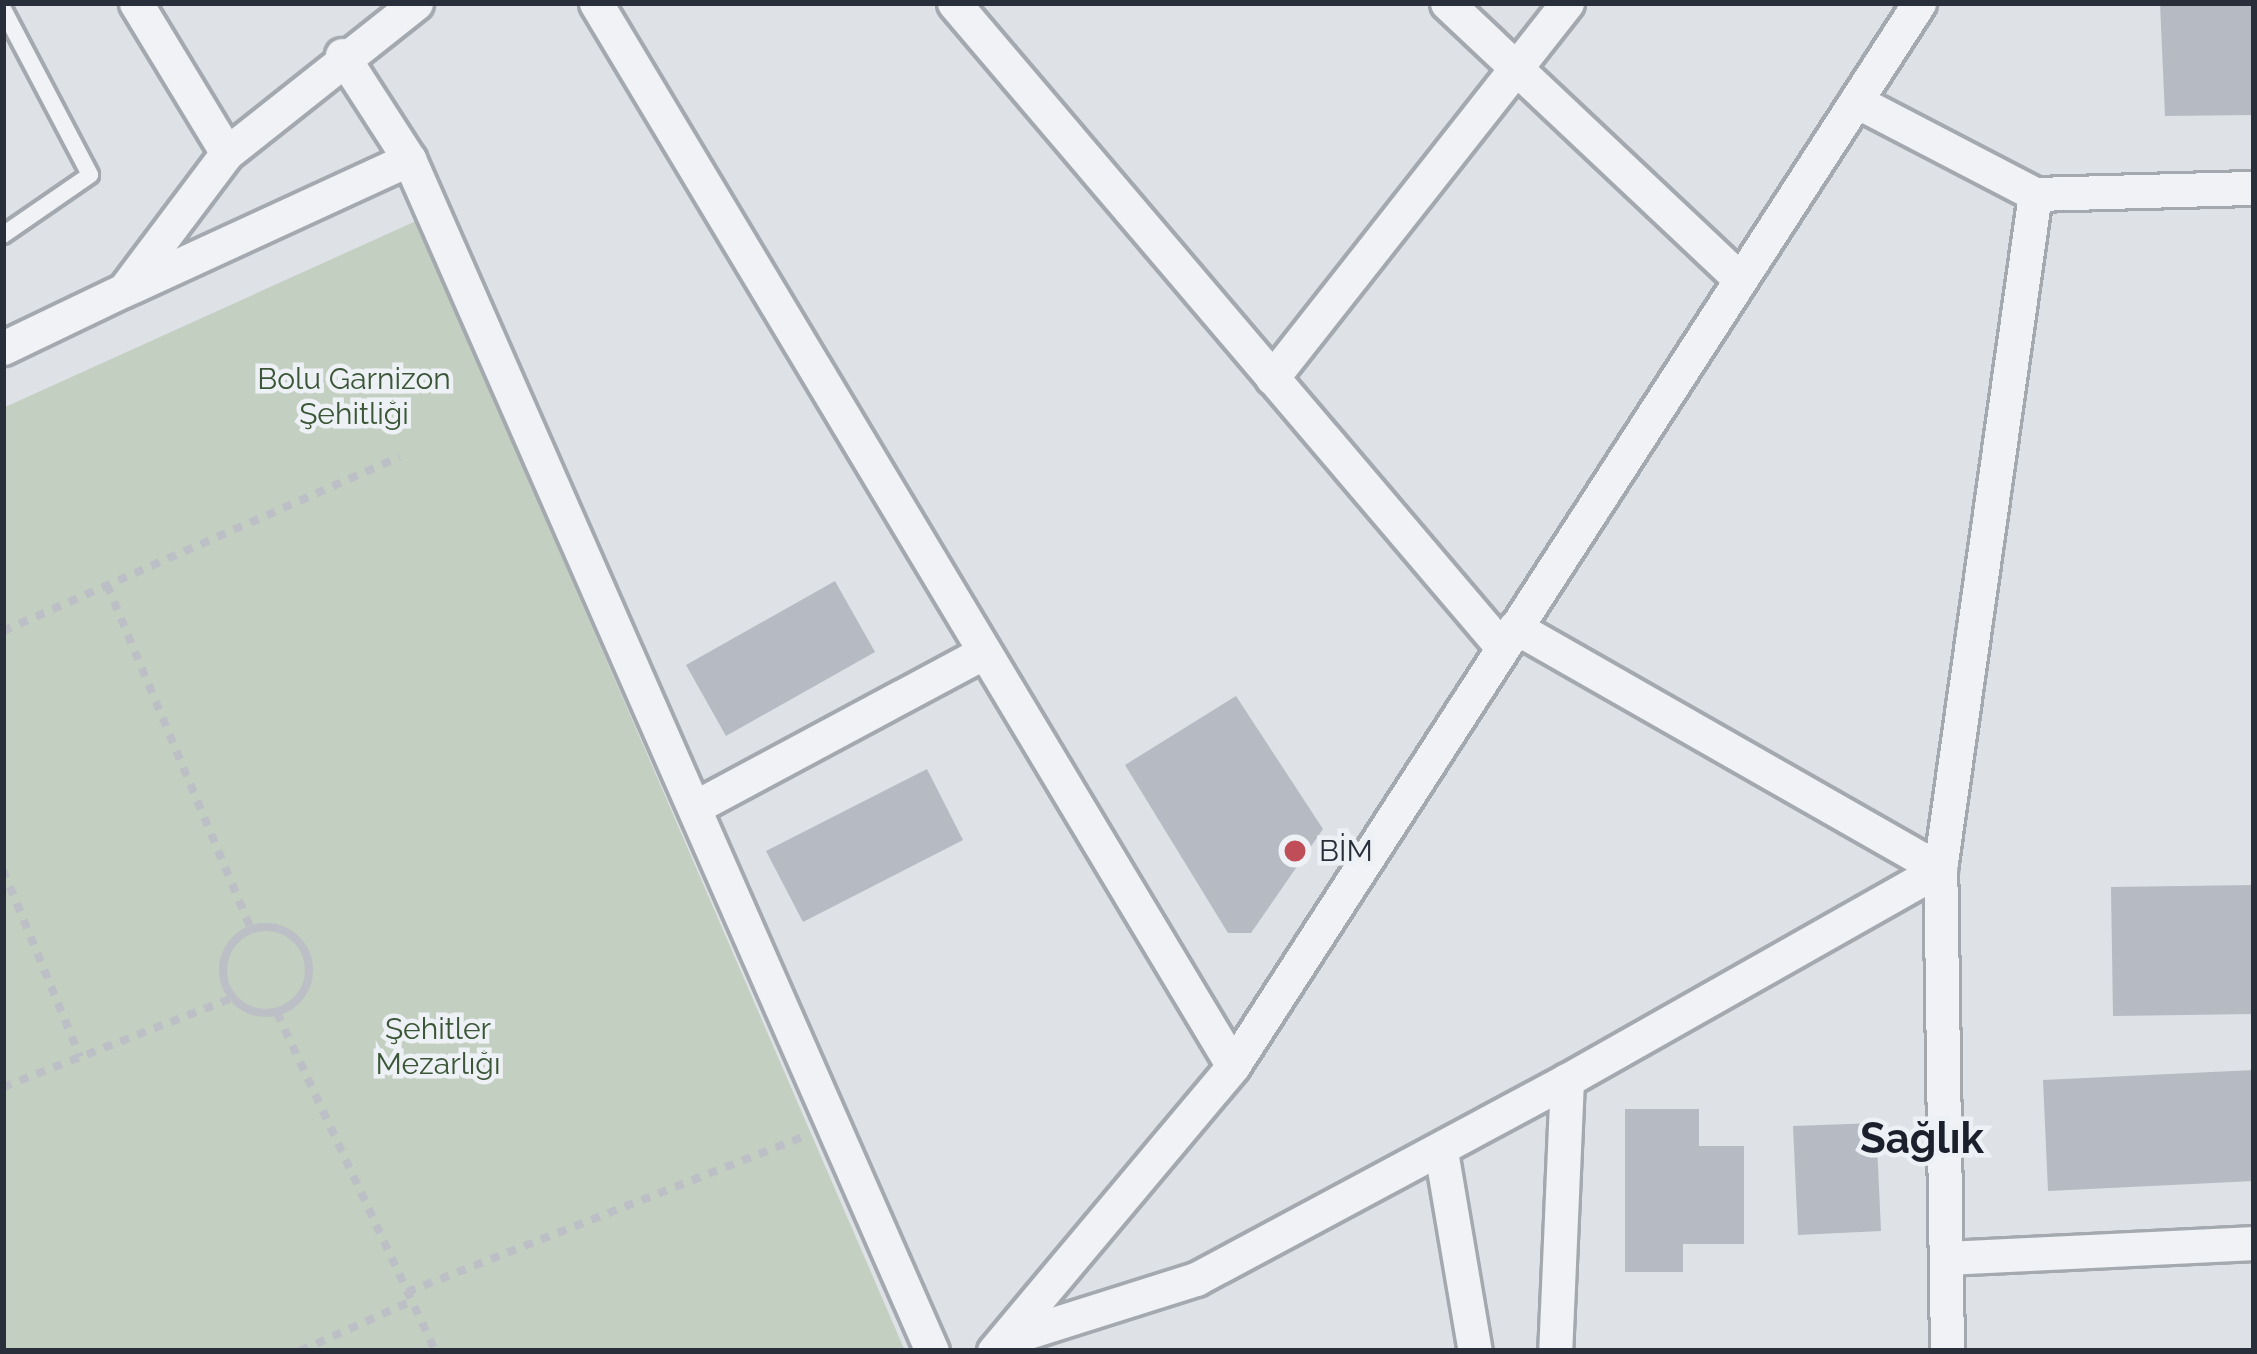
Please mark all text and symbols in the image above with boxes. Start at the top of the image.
park label: Bolu Garnizon Şehitliği [257,361,451,431]
place label: BİM [1319,833,1373,869]
marker: BİM [1282,838,1308,864]
park label: Şehitler Mezarlığı [376,1011,500,1082]
district label: Sağlık [1860,1114,1984,1164]

